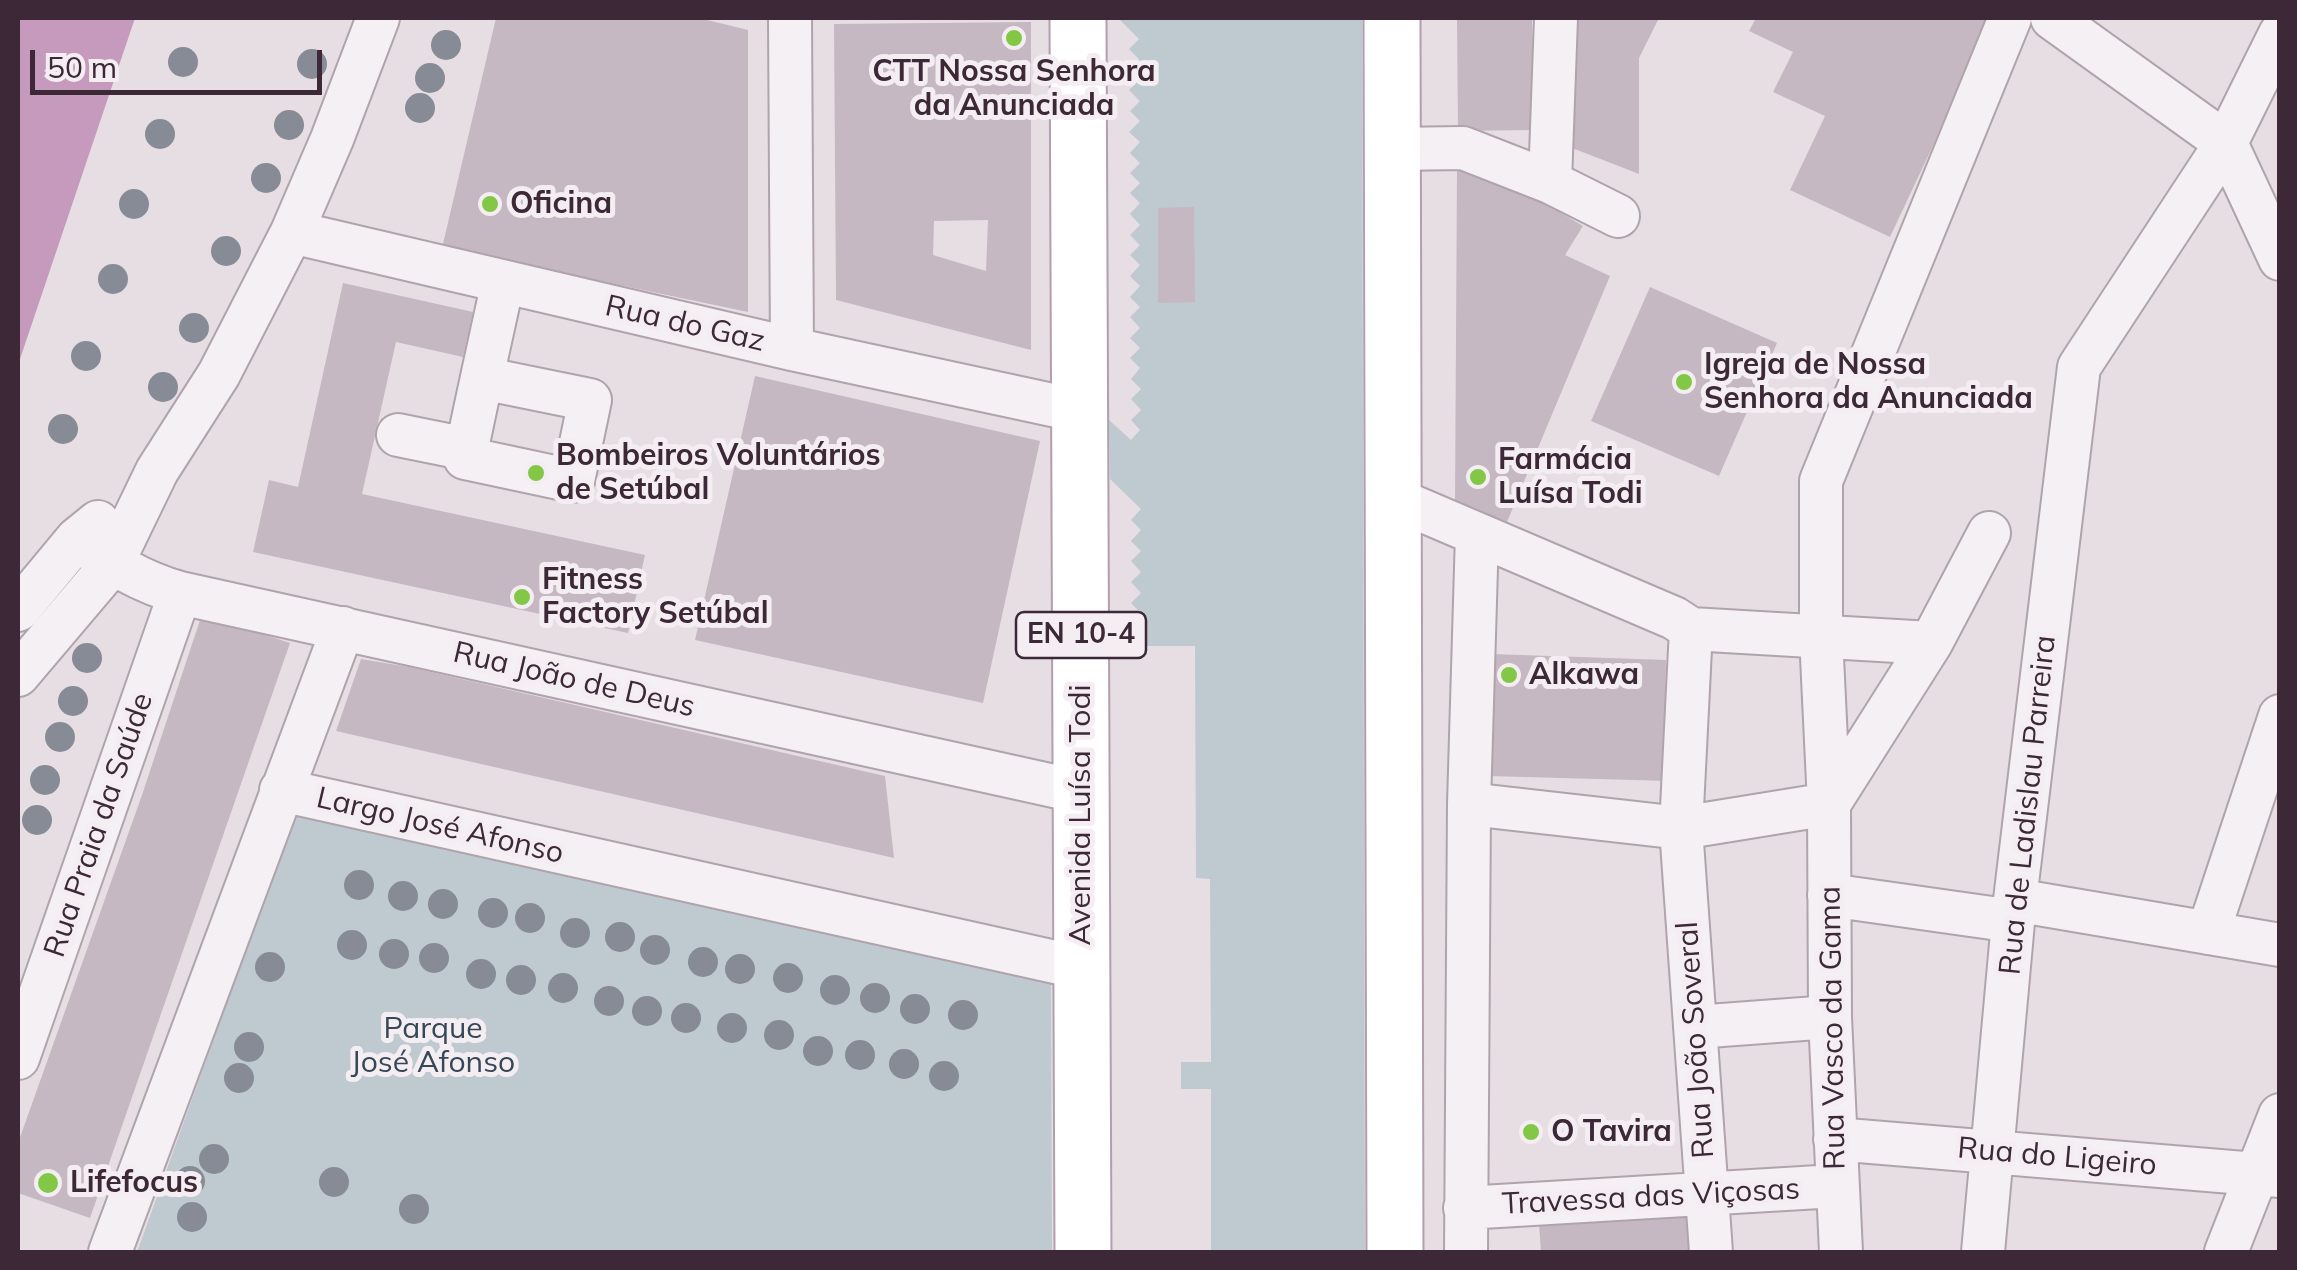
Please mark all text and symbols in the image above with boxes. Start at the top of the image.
marker: CTT Nossa Senhora da Anunciada [1003,27,1025,49]
scale bar [35,30,328,92]
text: 50 m [47,48,117,86]
place label: CTT Nossa Senhora da Anunciada [872,54,1156,124]
place label: Oficina [510,186,612,222]
marker: Oficina [479,193,501,215]
street label: Rua do Gaz [602,288,768,360]
place label: Igreja de Nossa Senhora da Anunciada [1704,347,2033,418]
marker: Igreja de Nossa Senhora da Anunciada [1673,371,1695,393]
place label: Bombeiros Voluntários de Setúbal [556,438,881,508]
place label: Farmácia Luísa Todi [1498,442,1642,512]
marker: Bombeiros Voluntários de Setúbal [525,462,547,484]
marker: Farmácia Luísa Todi [1467,466,1489,488]
place label: Fitness Factory Setúbal [542,562,769,632]
marker: Fitness Factory Setúbal [511,586,533,608]
road number: EN 10-4 [1016,612,1146,658]
street label: Rua de Ladislau Parreira [1992,633,2064,977]
street label: Rua João de Deus [450,635,698,725]
place label: Alkawa [1529,657,1639,693]
marker: Alkawa [1498,664,1520,686]
street label: Avenida Luísa Todi [1063,684,1099,946]
street label: Rua Praia da Saúde [37,688,161,962]
street label: Largo José Afonso [313,780,567,872]
street label: Rua Vasco da Gama [1813,886,1853,1170]
street label: Rua João Soveral [1670,920,1722,1160]
park label: Parque José Afonso [351,1011,515,1082]
place label: O Tavira [1551,1114,1672,1150]
marker: O Tavira [1520,1121,1542,1143]
street label: Rua do Ligeiro [1956,1130,2158,1184]
place label: Lifefocus [70,1165,198,1201]
marker: Lifefocus [35,1170,61,1196]
street label: Travessa das Viçosas [1501,1171,1801,1223]

